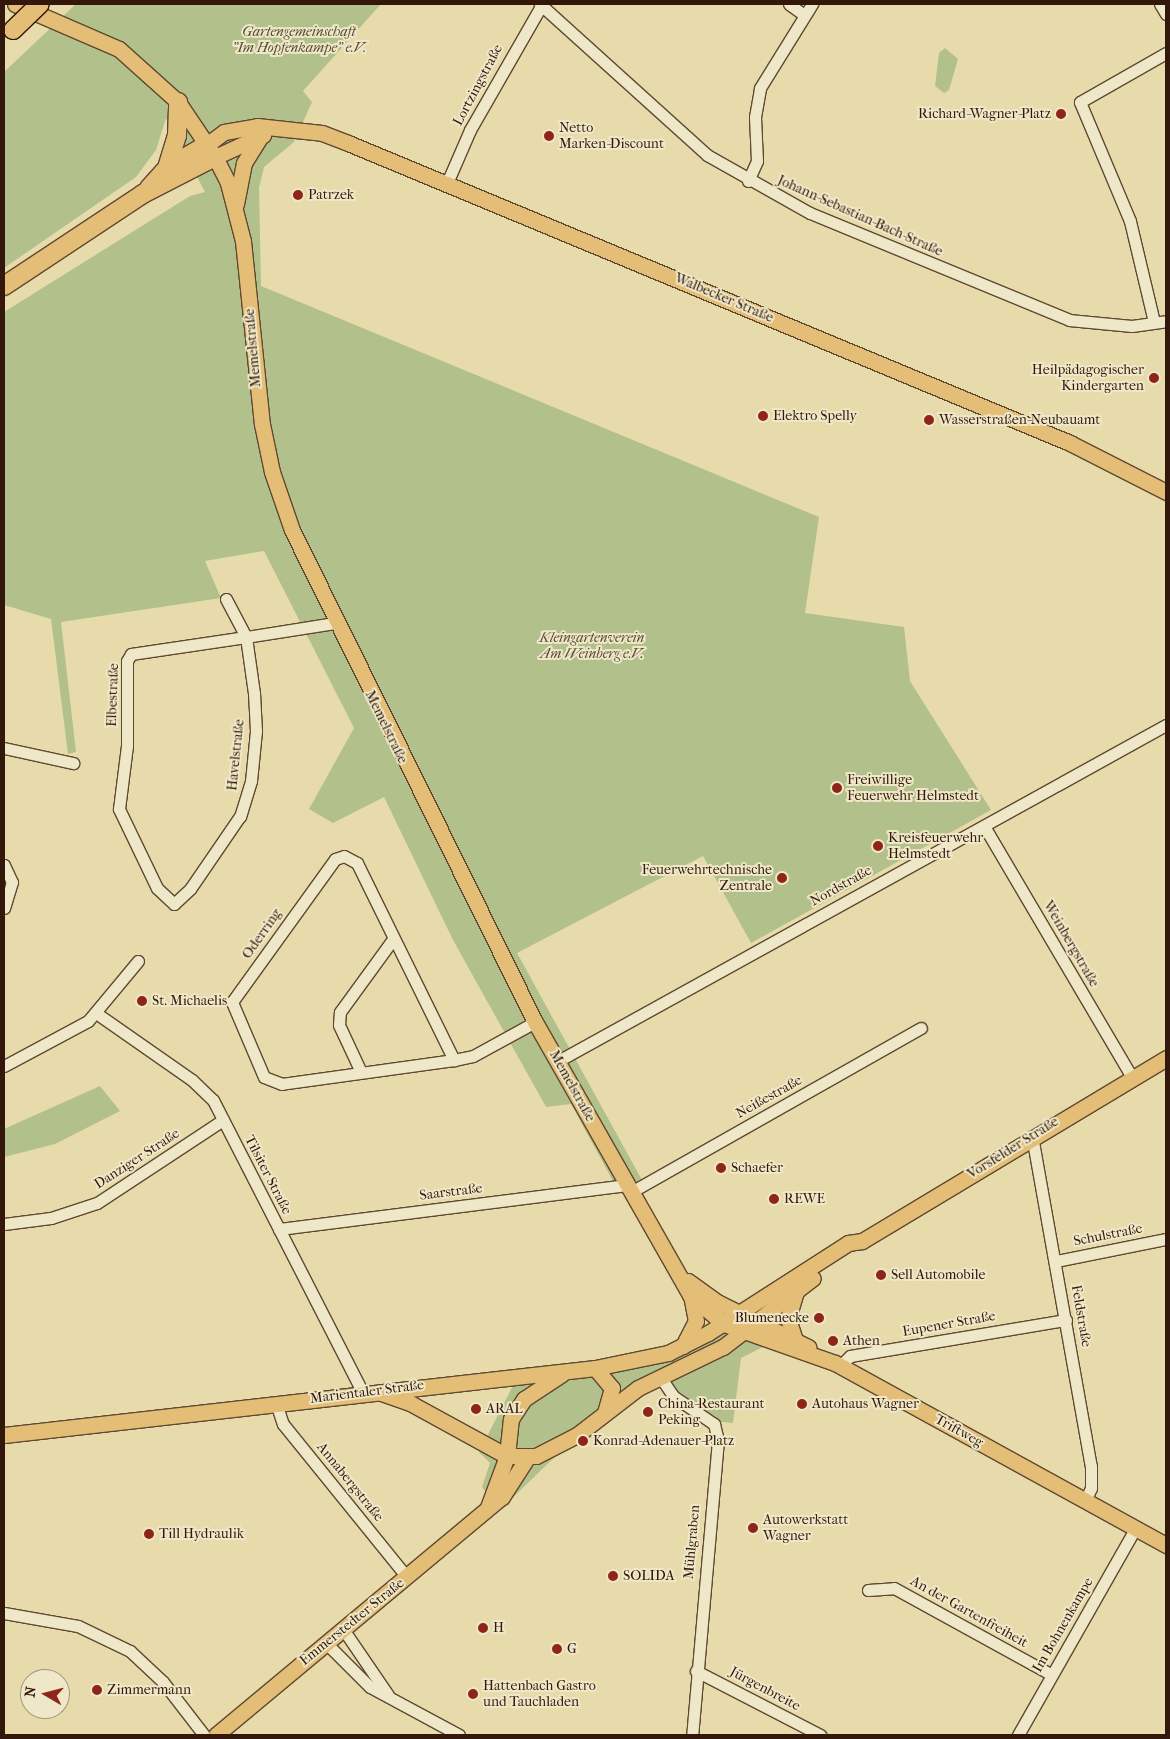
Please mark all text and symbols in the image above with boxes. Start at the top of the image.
park label: Gartengemeinschaft "Im Hopfenkampe" e.V. [232,24,366,56]
street label: Lortzingstraße [450,41,506,129]
place label: Richard-Wagner-Platz [918,106,1051,122]
marker: Richard-Wagner-Platz [1055,108,1067,120]
place label: Netto Marken-Discount [559,120,664,152]
marker: Netto Marken-Discount [543,130,555,142]
street label: Johann-Sebastian-Bach-Straße [775,172,945,260]
place label: Patrzek [308,187,354,203]
marker: Patrzek [292,189,304,201]
street label: Walbecker Straße [672,270,776,326]
street label: Memelstraße [241,308,265,388]
place label: Heilpädagogischer Kindergarten [1032,362,1144,394]
marker: Heilpädagogischer Kindergarten [1148,372,1160,384]
place label: Elektro Spelly [773,408,857,424]
marker: Elektro Spelly [757,410,769,422]
place label: Wasserstraßen-Neubauamt [939,412,1100,428]
marker: Wasserstraßen-Neubauamt [923,414,935,426]
park label: Kleingartenverein Am Weinberg e.V. [540,630,644,662]
street label: Elbestraße [103,663,123,727]
street label: Memelstraße [361,688,411,766]
street label: Havelstraße [224,718,248,792]
place label: Freiwillige Feuerwehr Helmstedt [847,772,979,804]
marker: Freiwillige Feuerwehr Helmstedt [831,782,843,794]
place label: Kreisfeuerwehr Helmstedt [888,830,983,862]
marker: Kreisfeuerwehr Helmstedt [872,840,884,852]
place label: Feuerwehrtechnische Zentrale [642,862,772,894]
street label: Nordstraße [807,862,875,910]
marker: Feuerwehrtechnische Zentrale [776,872,788,884]
street label: Weinbergstraße [1040,898,1102,990]
street label: Oderring [239,906,285,962]
place label: St. Michaelis [152,993,227,1009]
marker: St. Michaelis [136,995,148,1007]
street label: Memelstraße [545,1047,599,1125]
street label: Neißestraße [733,1072,805,1122]
street label: Vorsfelder Straße [964,1113,1062,1183]
street label: Danziger Straße [91,1125,183,1193]
street label: Tilsiter Straße [241,1133,295,1217]
place label: Schaefer [731,1160,783,1176]
marker: Schaefer [715,1162,727,1174]
street label: Saarstraße [419,1180,483,1204]
place label: REWE [784,1191,825,1207]
marker: REWE [768,1193,780,1205]
street label: Schulstraße [1072,1220,1144,1250]
place label: Sell Automobile [891,1267,985,1283]
marker: Sell Automobile [875,1269,887,1281]
street label: Feldstraße [1067,1284,1095,1348]
street label: Eupener Straße [901,1308,997,1340]
place label: Blumenecke [735,1310,809,1326]
marker: Blumenecke [813,1312,825,1324]
place label: Athen [843,1333,880,1349]
marker: Athen [827,1335,839,1347]
street label: Marientaler Straße [309,1377,425,1407]
place label: China-Restaurant Peking [658,1396,765,1428]
place label: Autohaus Wagner [812,1396,919,1412]
marker: Autohaus Wagner [796,1398,808,1410]
place label: ARAL [486,1401,523,1417]
marker: ARAL [470,1403,482,1415]
marker: China-Restaurant Peking [642,1406,654,1418]
street label: Triftweg [932,1411,986,1451]
place label: Konrad-Adenauer-Platz [593,1433,734,1449]
marker: Konrad-Adenauer-Platz [577,1435,589,1447]
street label: Annabergstraße [313,1439,387,1525]
street label: Mühlgraben [680,1504,704,1580]
place label: Autowerkstatt Wagner [763,1512,848,1544]
marker: Autowerkstatt Wagner [747,1522,759,1534]
place label: Till Hydraulik [159,1526,244,1542]
marker: Till Hydraulik [143,1528,155,1540]
place label: SOLIDA [623,1568,674,1584]
marker: SOLIDA [607,1570,619,1582]
street label: An der Gartenfreiheit [907,1573,1031,1651]
street label: Im Bohnenkampe [1029,1574,1097,1676]
street label: Emmerstedter Straße [296,1575,408,1669]
place label: H [493,1620,504,1636]
marker: H [477,1622,489,1634]
place label: G [567,1641,577,1657]
marker: G [551,1643,563,1655]
street label: Jürgenbreite [727,1663,803,1715]
north arrow [20,1669,70,1719]
place label: Hattenbach Gastro und Tauchladen [483,1678,596,1710]
place label: Zimmermann [107,1682,191,1698]
marker: Zimmermann [91,1684,103,1696]
text: N [21,1686,40,1698]
marker: Hattenbach Gastro und Tauchladen [467,1688,479,1700]

